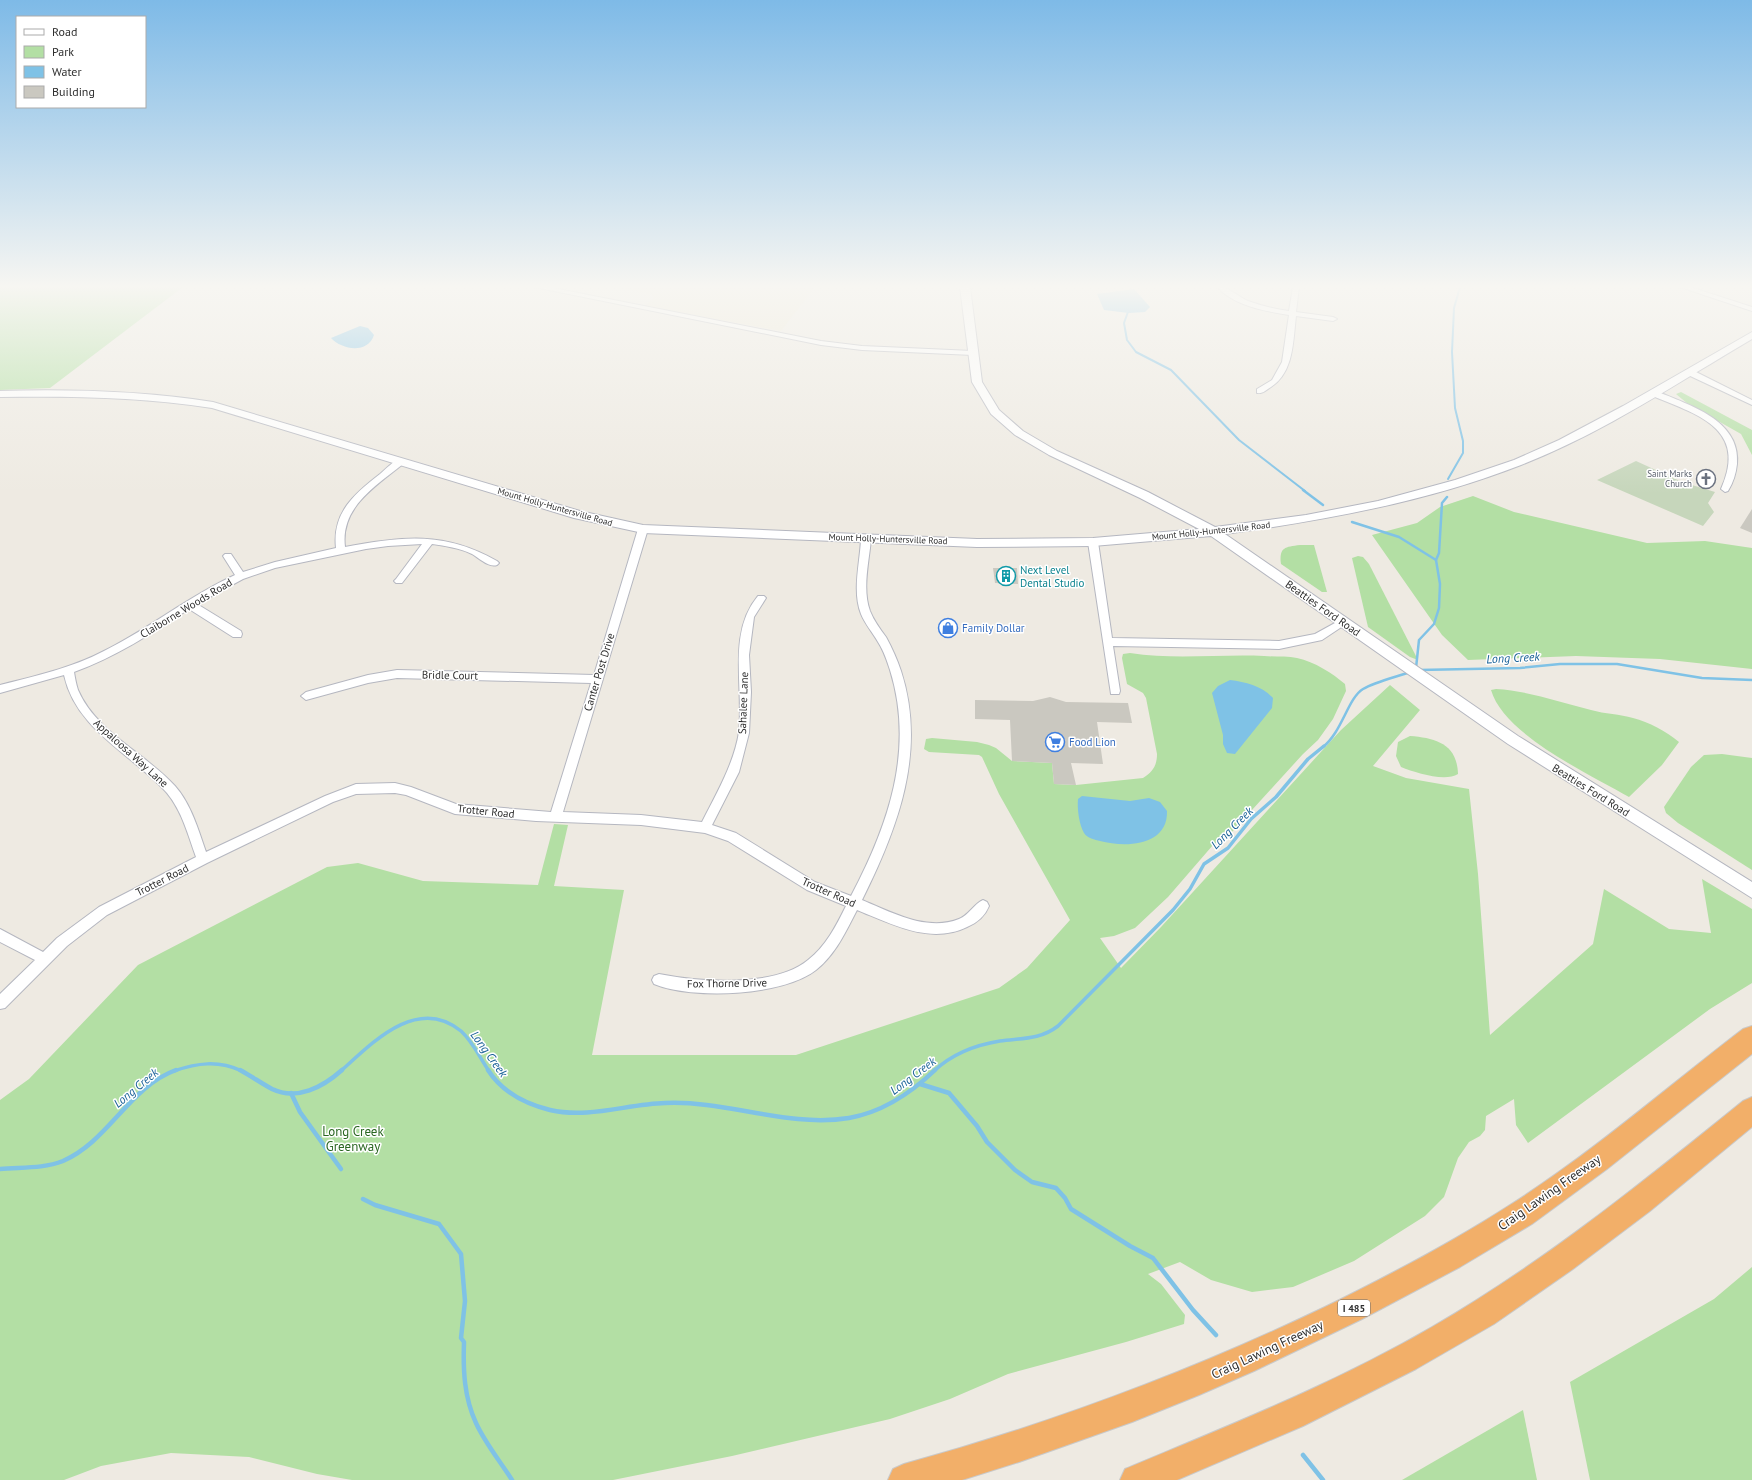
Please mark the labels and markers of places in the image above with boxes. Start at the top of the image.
place label: Saint Marks Church [1647,468,1692,489]
church icon: Saint Marks Church [1695,468,1717,490]
place label: Next Level Dental Studio [1020,563,1084,590]
building icon: Next Level Dental Studio [995,565,1017,587]
shop icon: Family Dollar [937,617,959,639]
place label: Family Dollar [962,621,1025,635]
supermarket icon: Food Lion [1044,731,1066,753]
place label: Food Lion [1069,735,1116,749]

